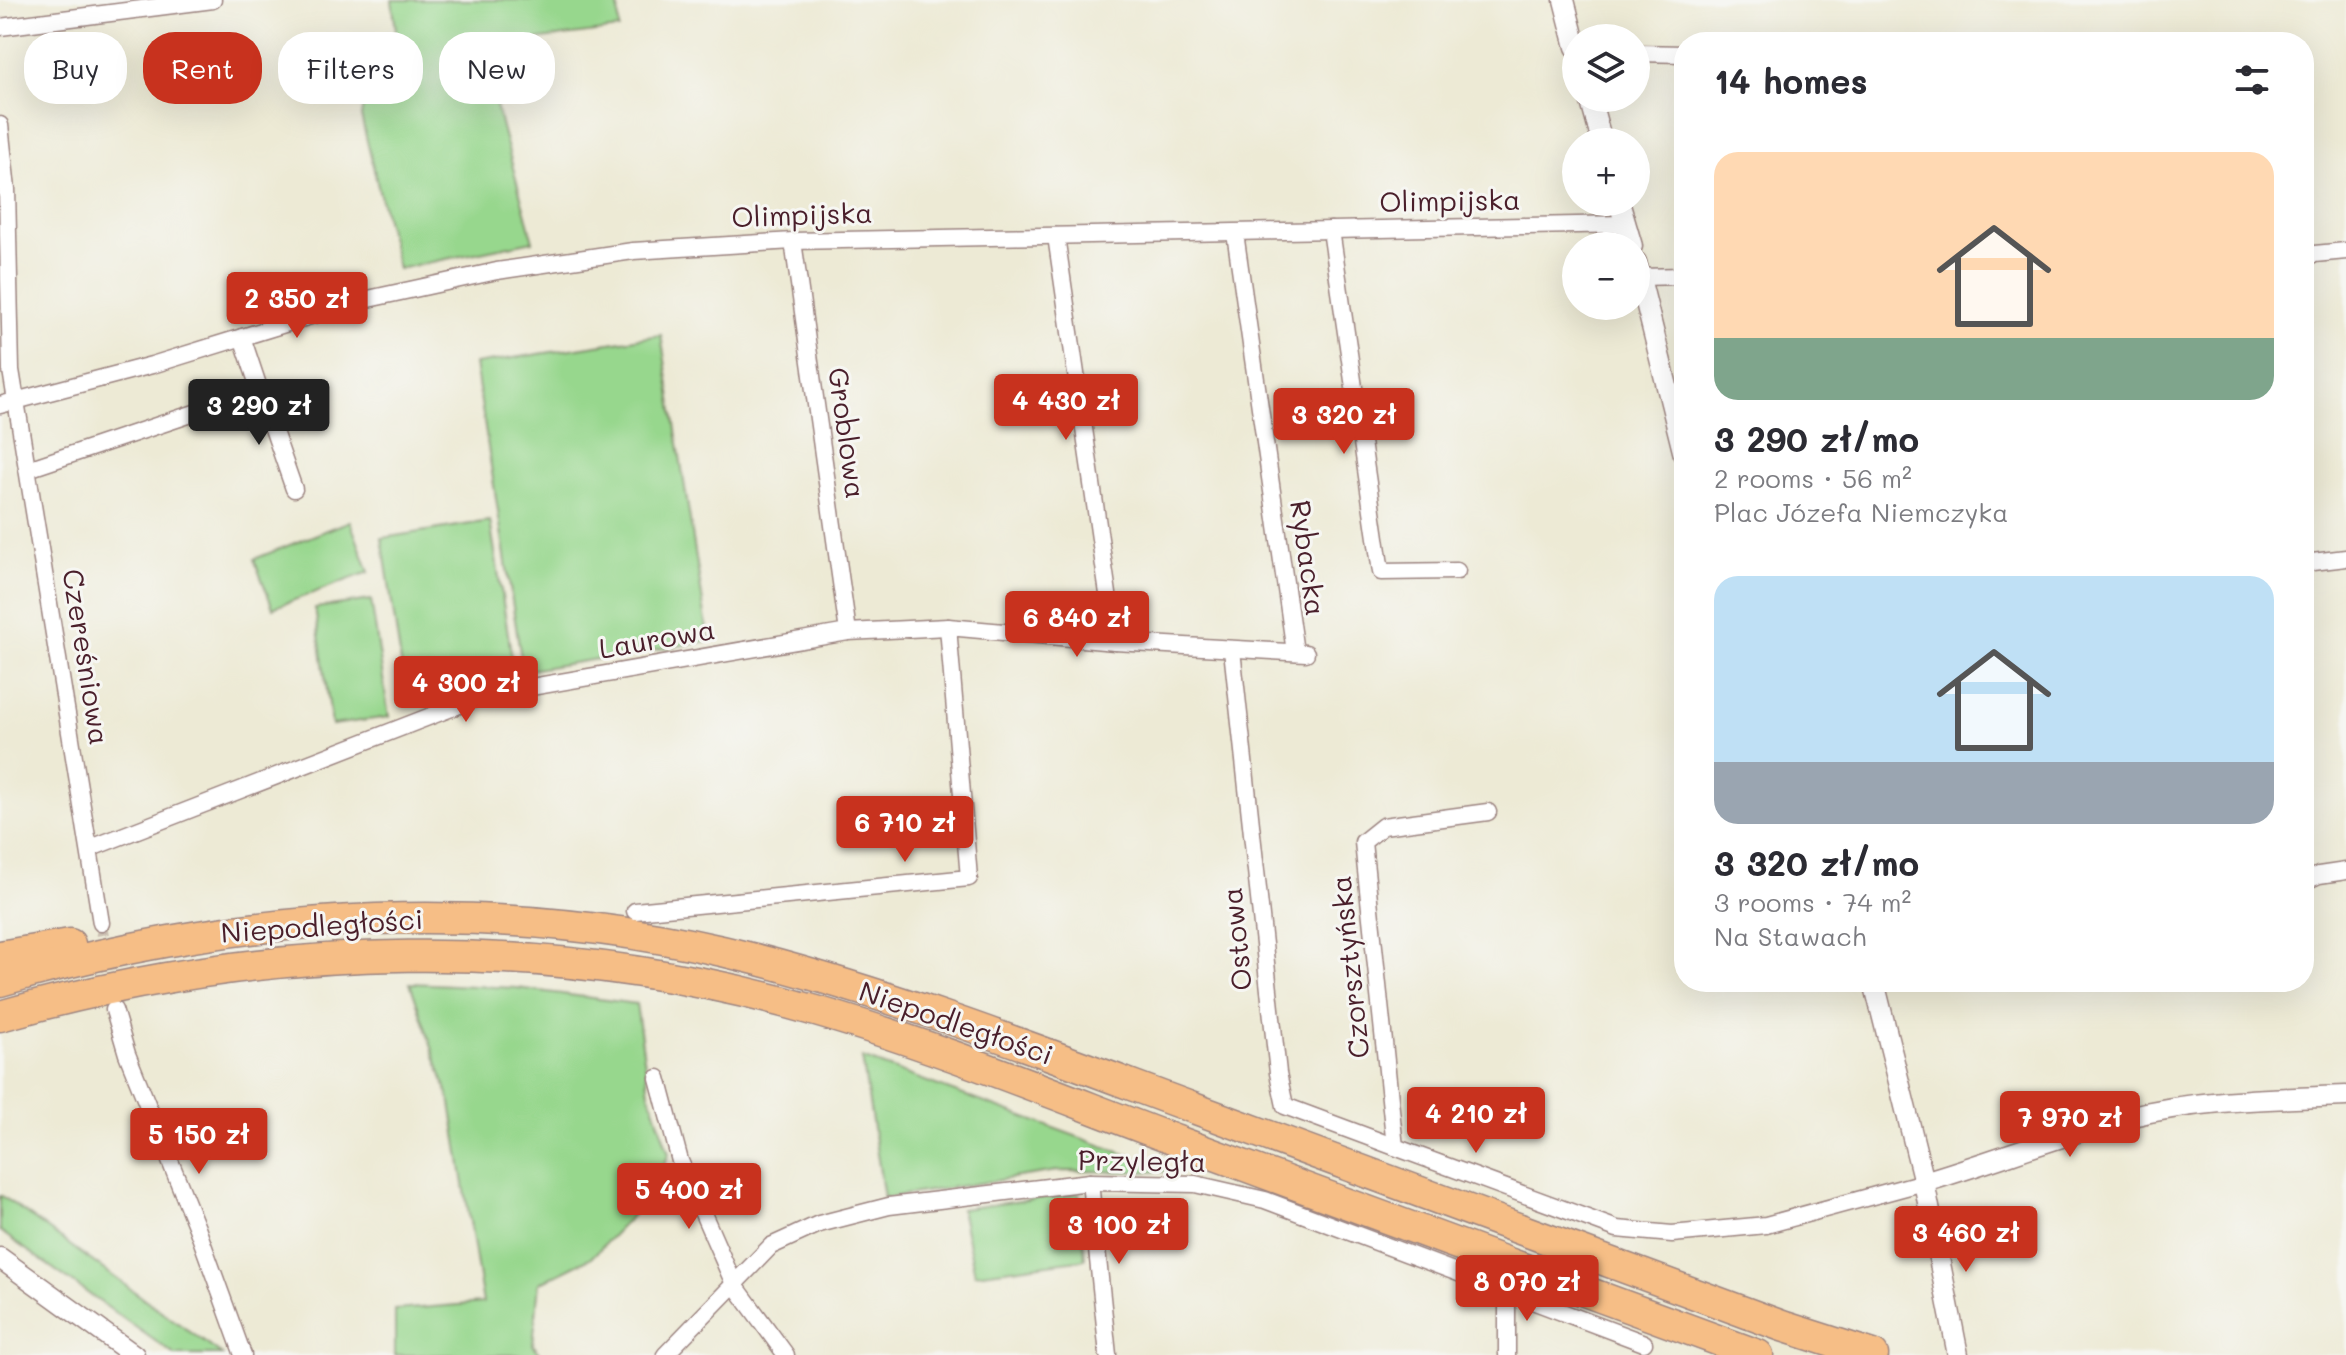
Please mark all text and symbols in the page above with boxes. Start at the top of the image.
map controls [1562,24,1650,320]
button: layers [1562,24,1650,112]
chip: Buy [24,32,127,104]
chip: Rent [143,32,262,104]
chip: Filters [278,32,423,104]
chip: New [439,32,555,104]
text: 14 homes [1714,58,1868,103]
icon: filters [2230,58,2274,102]
button: + [1562,128,1650,216]
street label: Olimpijska [1379,181,1521,219]
street label: Olimpijska [731,194,873,234]
icon: home [1922,204,2066,348]
button: − [1562,232,1650,320]
pin: 2 350 zł [214,272,380,340]
text: 2 350 zł [245,281,349,315]
street label: Groblowa [821,365,875,501]
pin: 4 430 zł [983,374,1149,442]
pin: 3 290 zł [176,379,342,447]
text: 4 430 zł [1012,383,1120,417]
text: 3 290 zł [206,388,312,422]
pin: 3 320 zł [1261,388,1427,456]
text: 3 320 zł [1291,397,1397,431]
text: 3 290 zł/mo [1714,416,1919,461]
text: 2 rooms · 56 m² [1714,461,1912,495]
text: Plac Józefa Niemczyka [1714,495,2008,529]
street label: Rybacka [1283,498,1335,618]
street label: Czereśniowa [55,566,119,747]
pin: 6 840 zł [994,591,1160,659]
text: 6 840 zł [1023,600,1131,634]
street label: Laurowa [596,610,718,666]
icon: home [1922,628,2066,772]
pin: 4 300 zł [383,656,549,724]
text: 4 300 zł [412,665,520,699]
pin: 6 710 zł [822,796,988,864]
text: 6 710 zł [854,805,956,839]
text: 3 320 zł/mo [1714,840,1919,885]
street label: Czorsztyńska [1321,874,1377,1060]
text: 3 rooms · 74 m² [1714,885,1911,919]
street label: Ostowa [1213,886,1259,993]
street label: Niepodległości [220,900,424,950]
text: Na Stawach [1714,919,1866,953]
street label: Niepodległości [855,972,1058,1072]
pin: 4 210 zł [1393,1087,1559,1155]
pin: 7 970 zł [1987,1091,2153,1159]
text: 4 210 zł [1425,1096,1527,1130]
text: 7 970 zł [2018,1100,2122,1134]
pin: 5 150 zł [116,1108,282,1176]
text: 5 150 zł [148,1117,250,1151]
street label: Przyległa [1078,1141,1206,1179]
pin: 5 400 zł [606,1163,772,1231]
text: 5 400 zł [635,1172,743,1206]
pin: 3 100 zł [1036,1198,1202,1266]
pin: 3 460 zł [1883,1206,2049,1274]
text: 3 100 zł [1067,1207,1171,1241]
text: 3 460 zł [1912,1215,2020,1249]
pin: 8 070 zł [1444,1255,1610,1323]
text: 8 070 zł [1474,1264,1580,1298]

